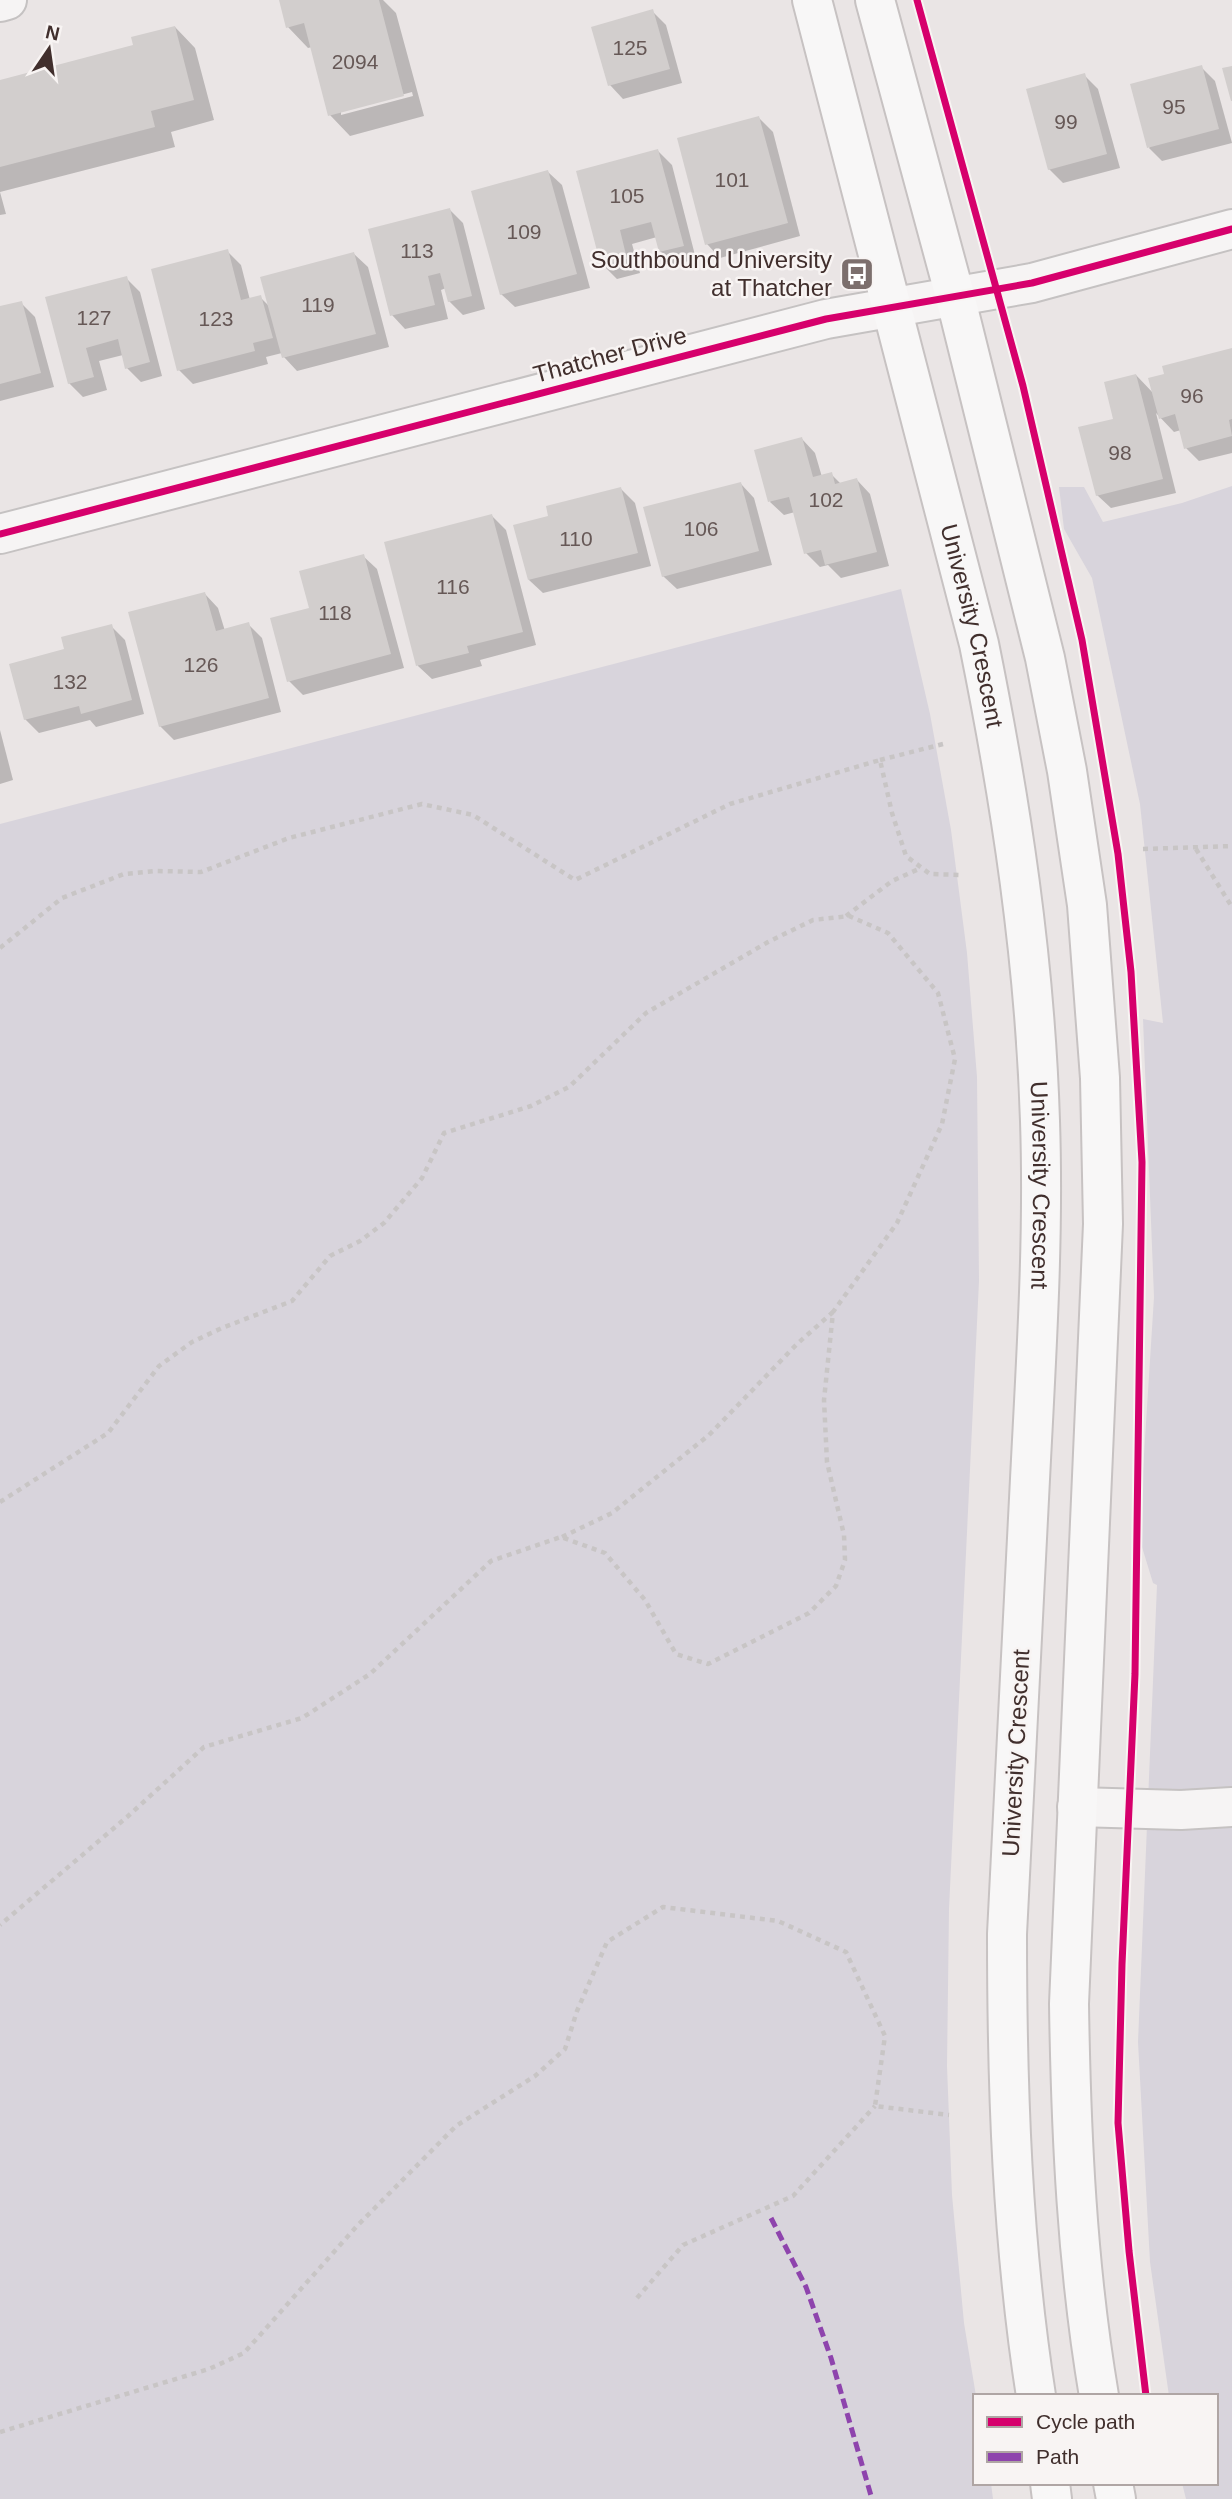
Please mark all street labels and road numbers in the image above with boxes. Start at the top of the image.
street label: Thatcher Drive [530,321,689,388]
street label: University Crescent [935,521,1009,730]
street label: University Crescent [1025,1081,1055,1290]
street label: University Crescent [997,1648,1034,1858]

